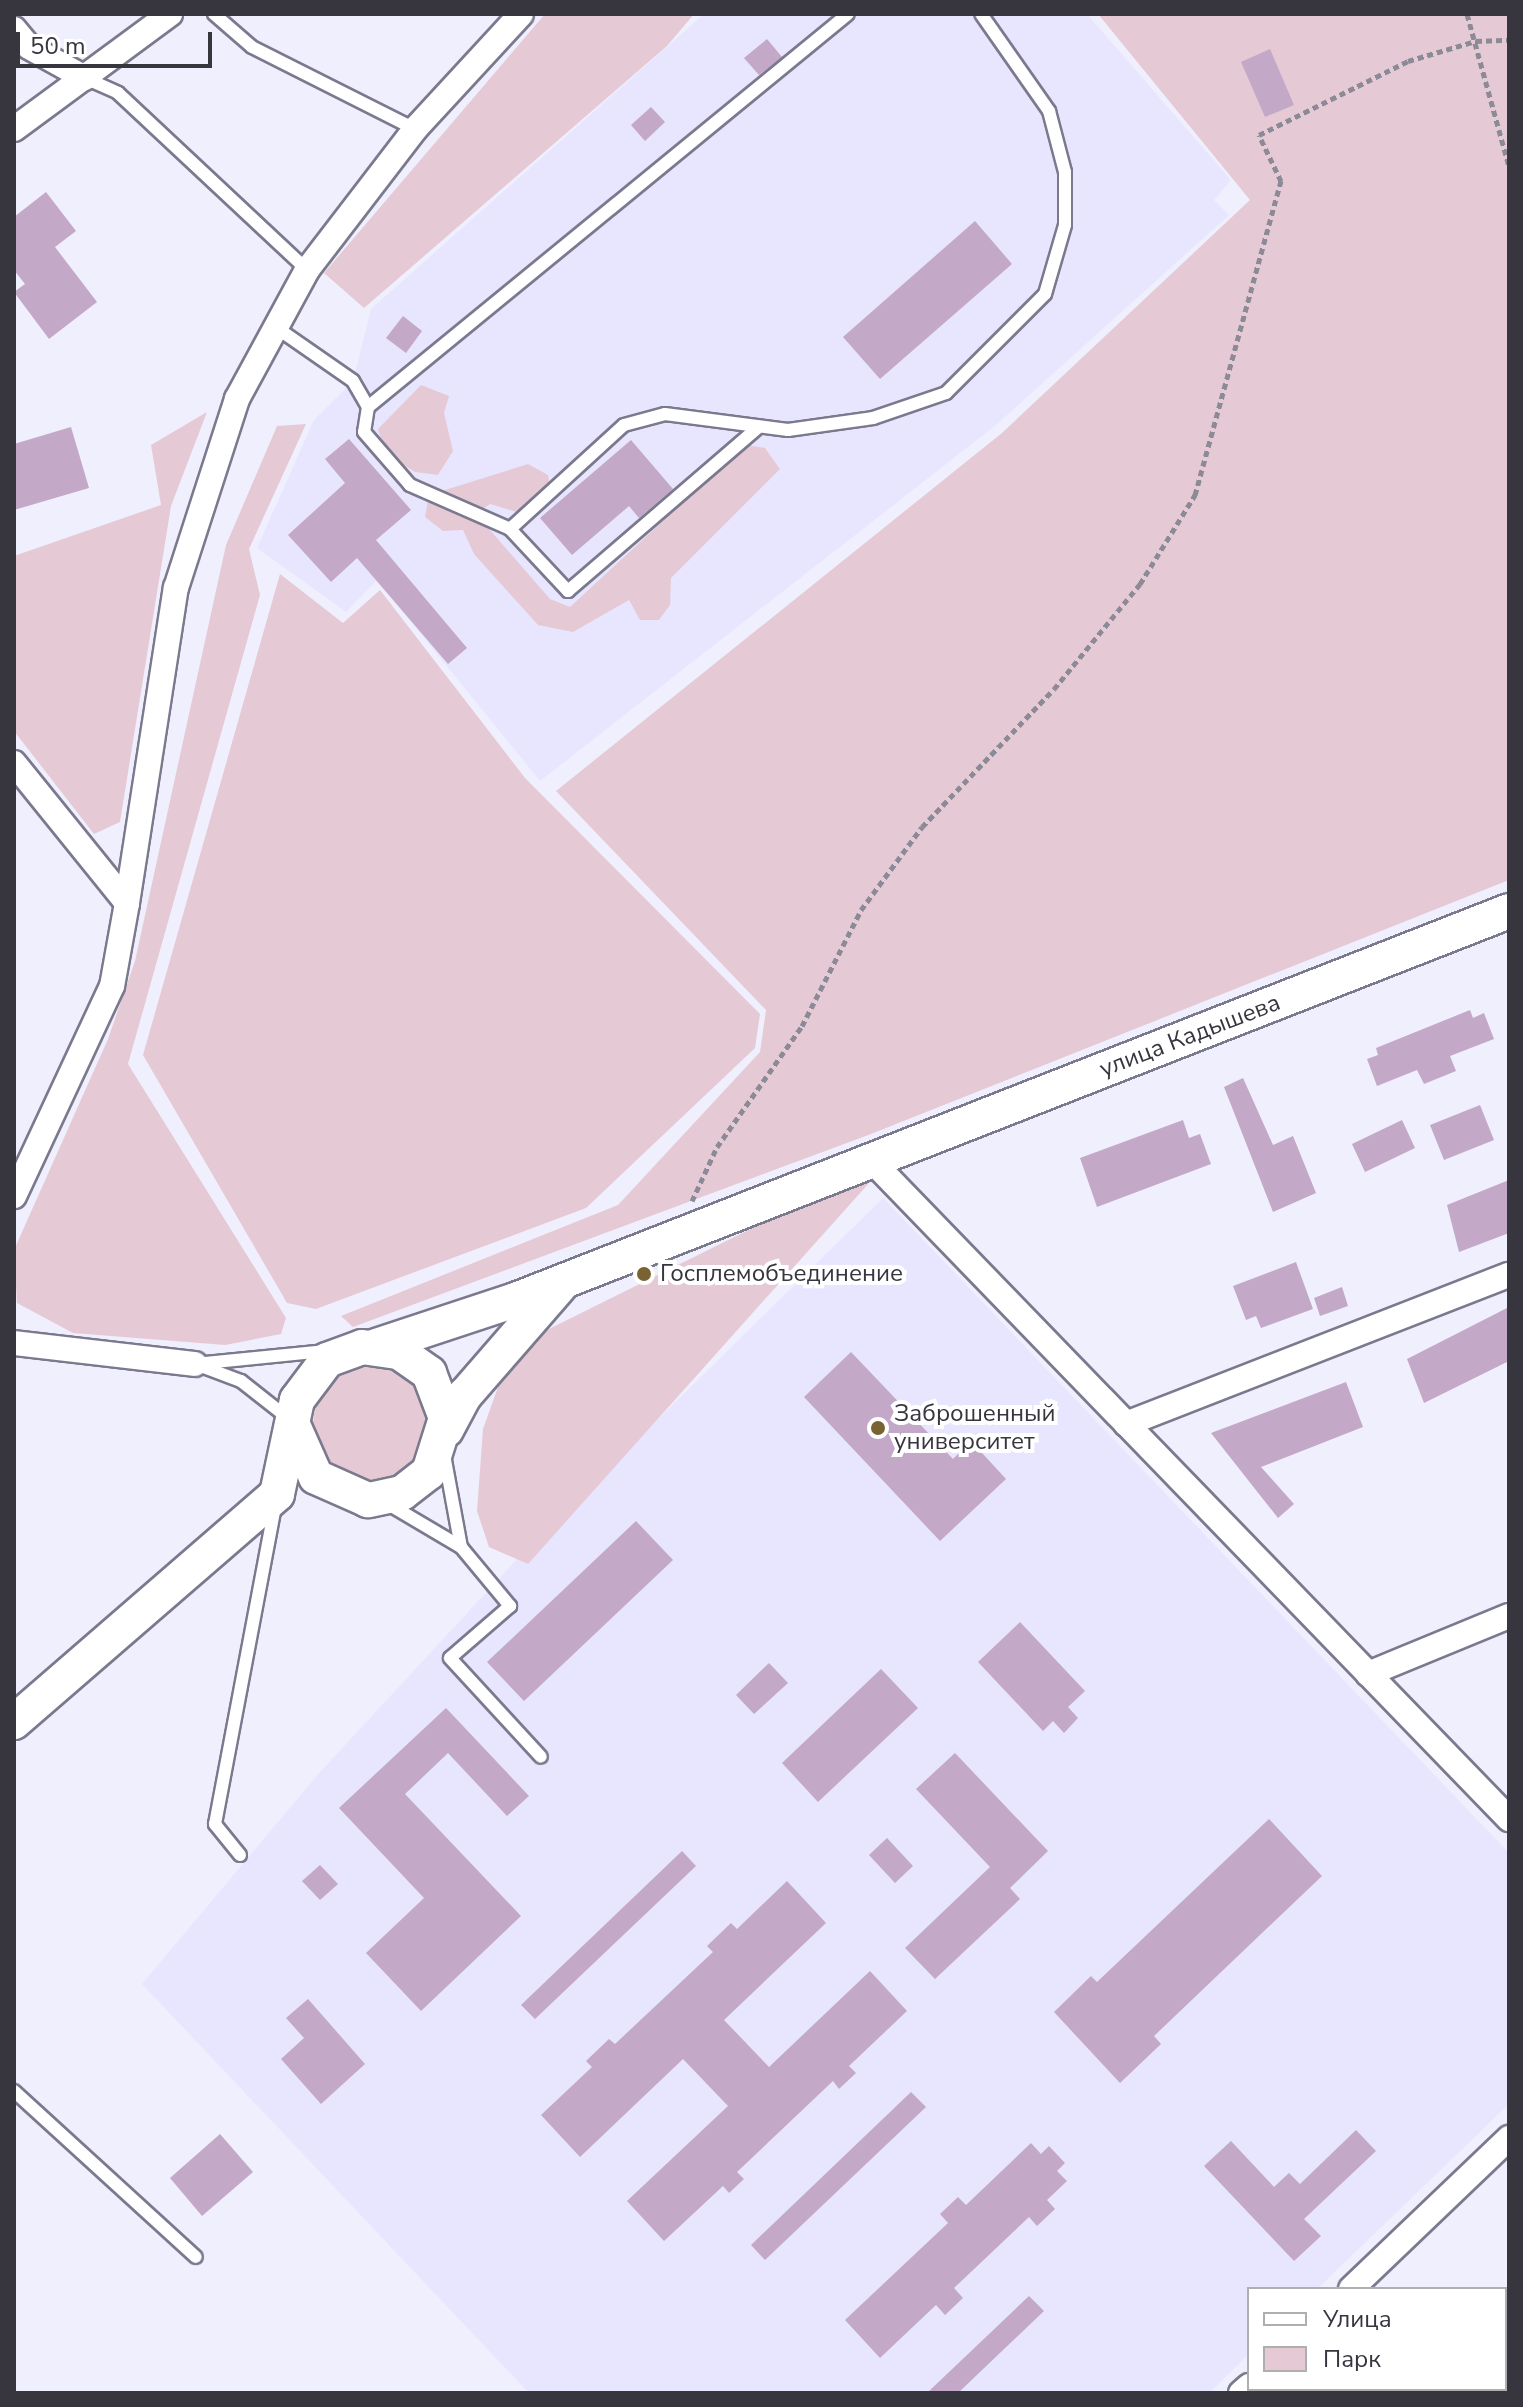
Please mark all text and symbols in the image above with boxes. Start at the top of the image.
scale bar [20,16,216,66]
text: 50 m [30,30,86,62]
street label: улица Кадышева [1095,988,1285,1084]
place label: Госплемобъединение [660,1260,903,1288]
marker: Госплемобъединение [635,1265,653,1283]
place label: Заброшенный университет [894,1400,1056,1456]
marker: Заброшенный университет [869,1419,887,1437]
legend [1247,2287,1507,2391]
text: Улица [1323,2303,1392,2335]
text: Парк [1323,2343,1381,2375]

